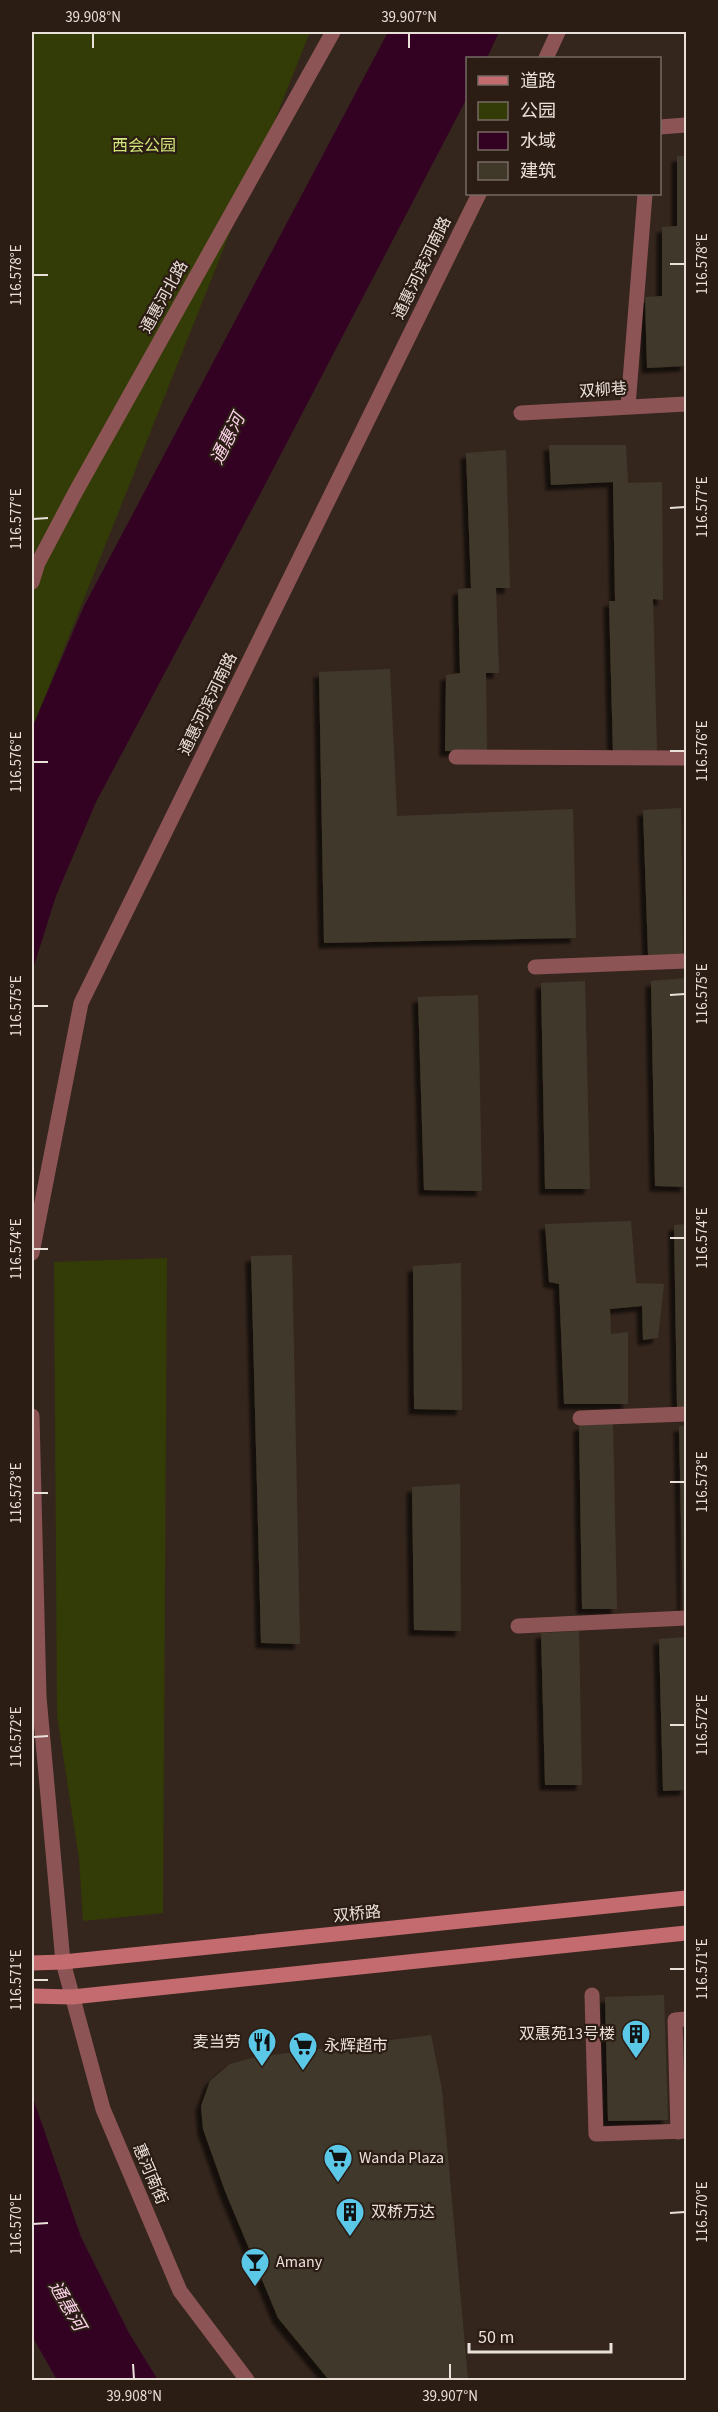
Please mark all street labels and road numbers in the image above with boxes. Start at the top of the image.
street label: 通惠河滨河南路 [388,213,456,323]
street label: 通惠河北路 [135,257,193,337]
street label: 双柳巷 [578,377,628,403]
street label: 通惠河滨河南路 [174,649,242,759]
street label: 双桥路 [332,1901,382,1927]
street label: 惠河南街 [127,2140,173,2208]

